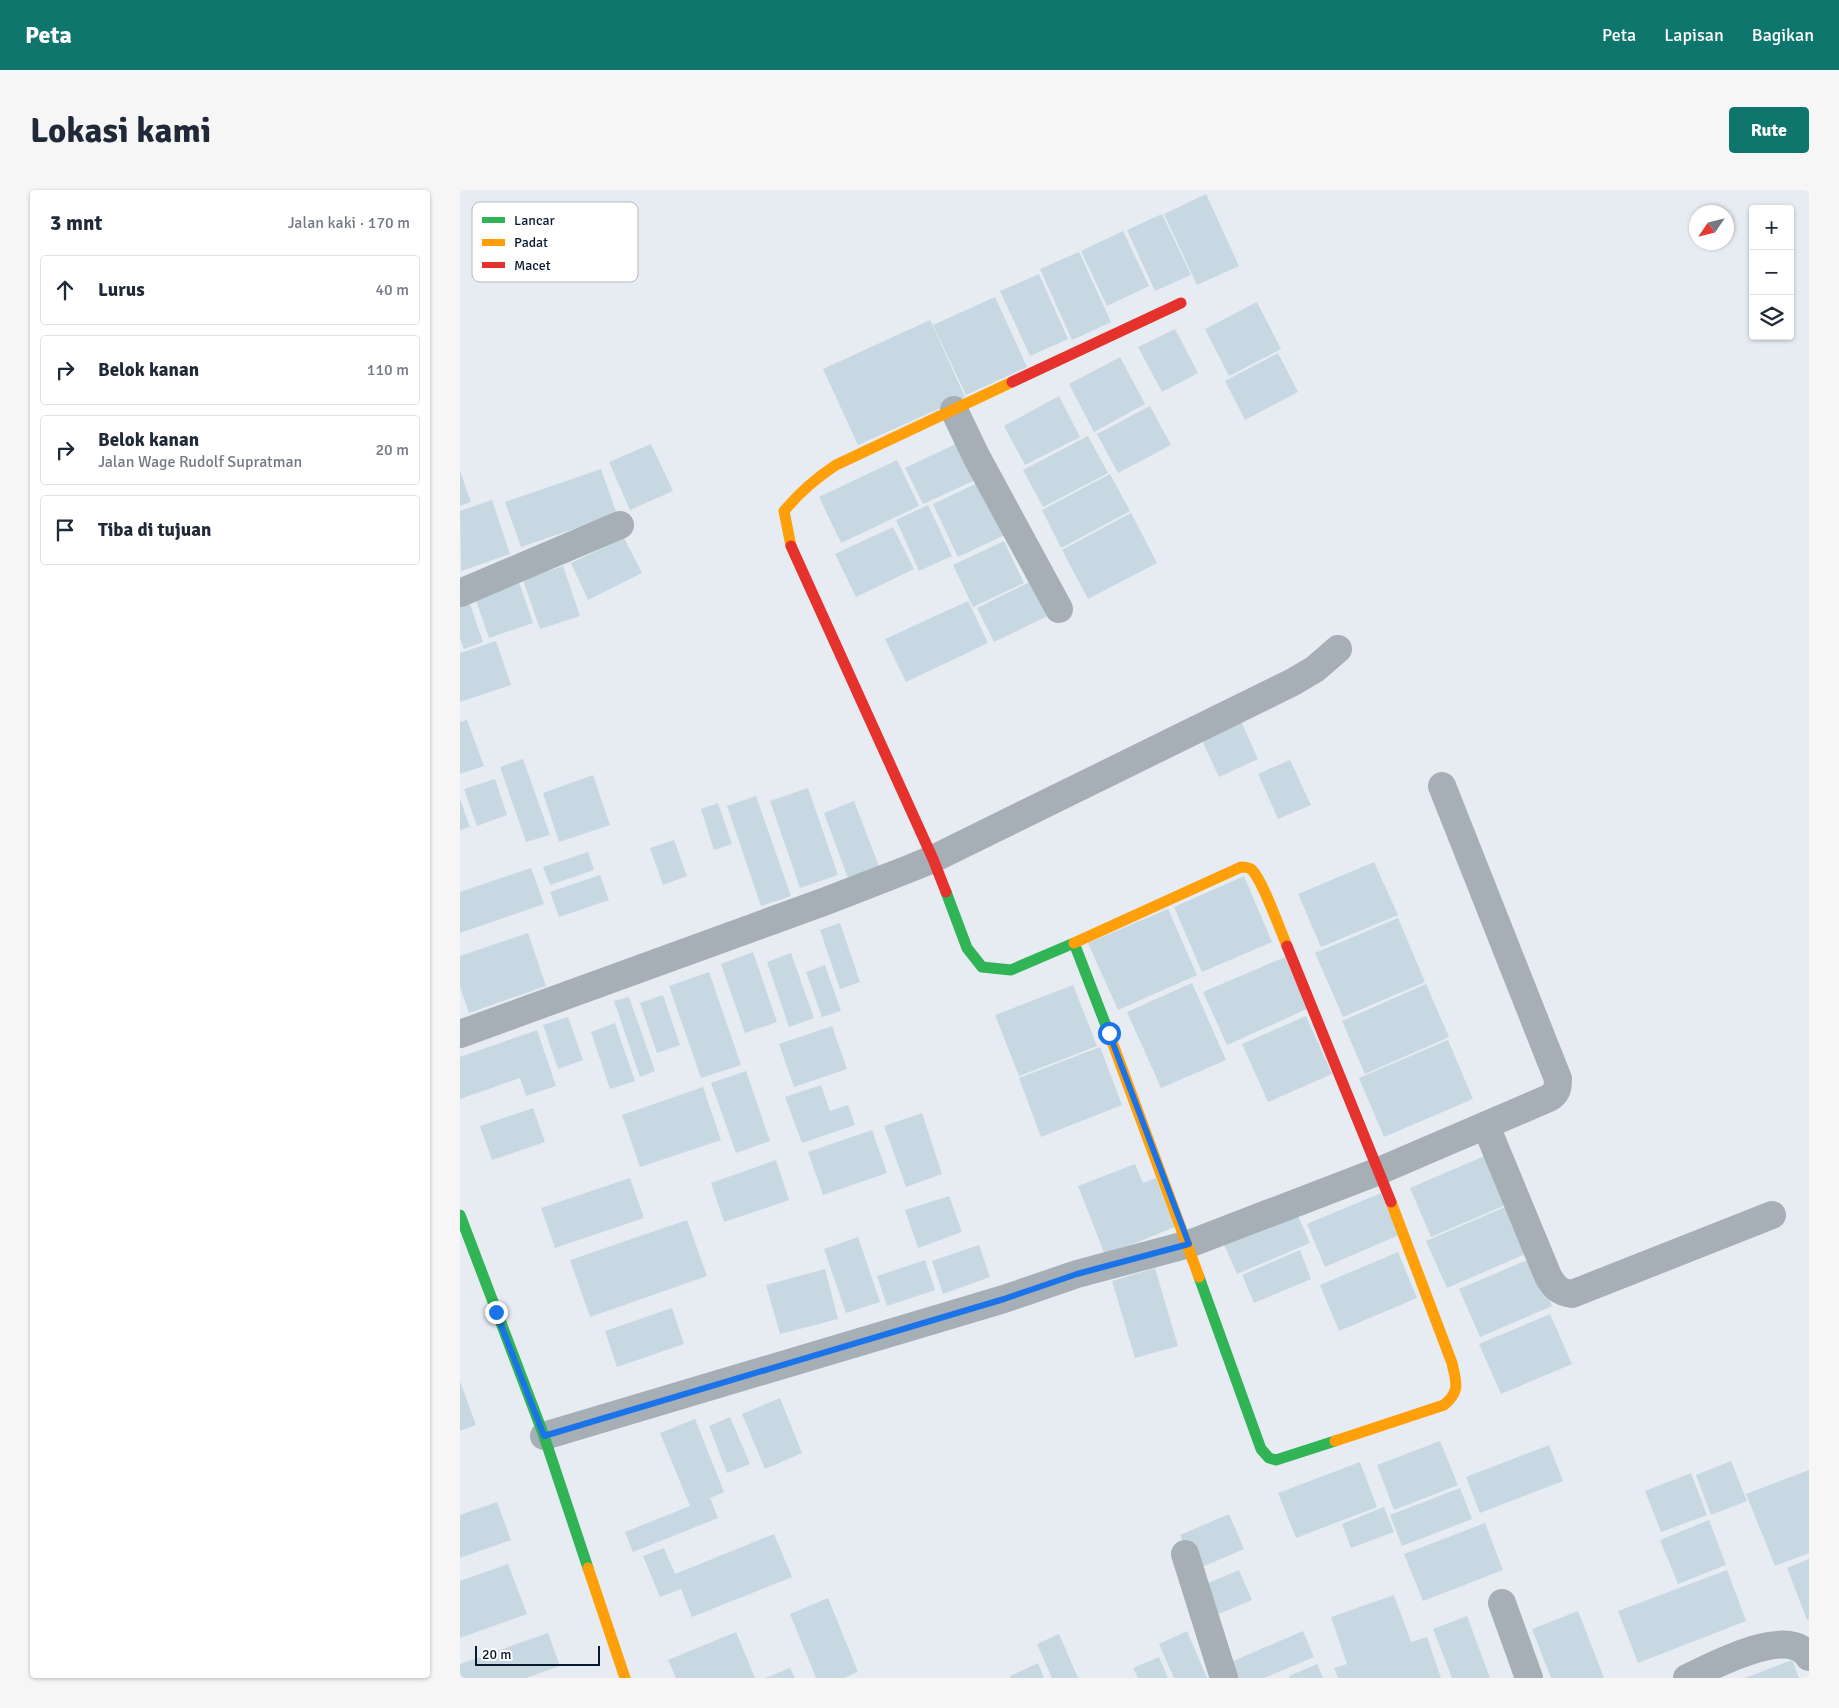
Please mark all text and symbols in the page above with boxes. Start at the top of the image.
text: Peta [25,20,72,50]
text: Peta [1602,24,1636,46]
text: Lapisan [1664,24,1724,46]
text: Bagikan [1752,24,1814,46]
button: Rute [1729,107,1809,153]
text: Lokasi kami [30,109,211,152]
legend [472,202,638,282]
north arrow [1689,205,1734,250]
map controls [1749,205,1794,340]
button: + [1749,205,1794,250]
text: 3 mnt [50,210,102,236]
text: Lancar [514,212,556,229]
text: Jalan kaki · 170 m [288,213,410,233]
text: Padat [514,234,548,251]
button: − [1749,250,1794,295]
text: Macet [514,257,551,274]
icon: ahead [51,276,79,304]
text: Lurus [98,278,145,302]
text: 40 m [375,280,409,300]
button: layers [1749,295,1794,340]
icon: right [51,356,79,384]
text: Belok kanan [98,358,199,382]
text: 110 m [367,360,409,380]
text: Belok kanan [98,428,199,452]
icon: right [51,436,79,464]
text: 20 m [375,440,409,460]
text: Jalan Wage Rudolf Supratman [98,452,302,472]
icon: arrive [51,516,79,544]
text: Tiba di tujuan [98,518,211,542]
route start [1098,1022,1121,1045]
route end [485,1301,508,1324]
scale bar [475,1643,600,1666]
text: 20 m [482,1646,511,1663]

